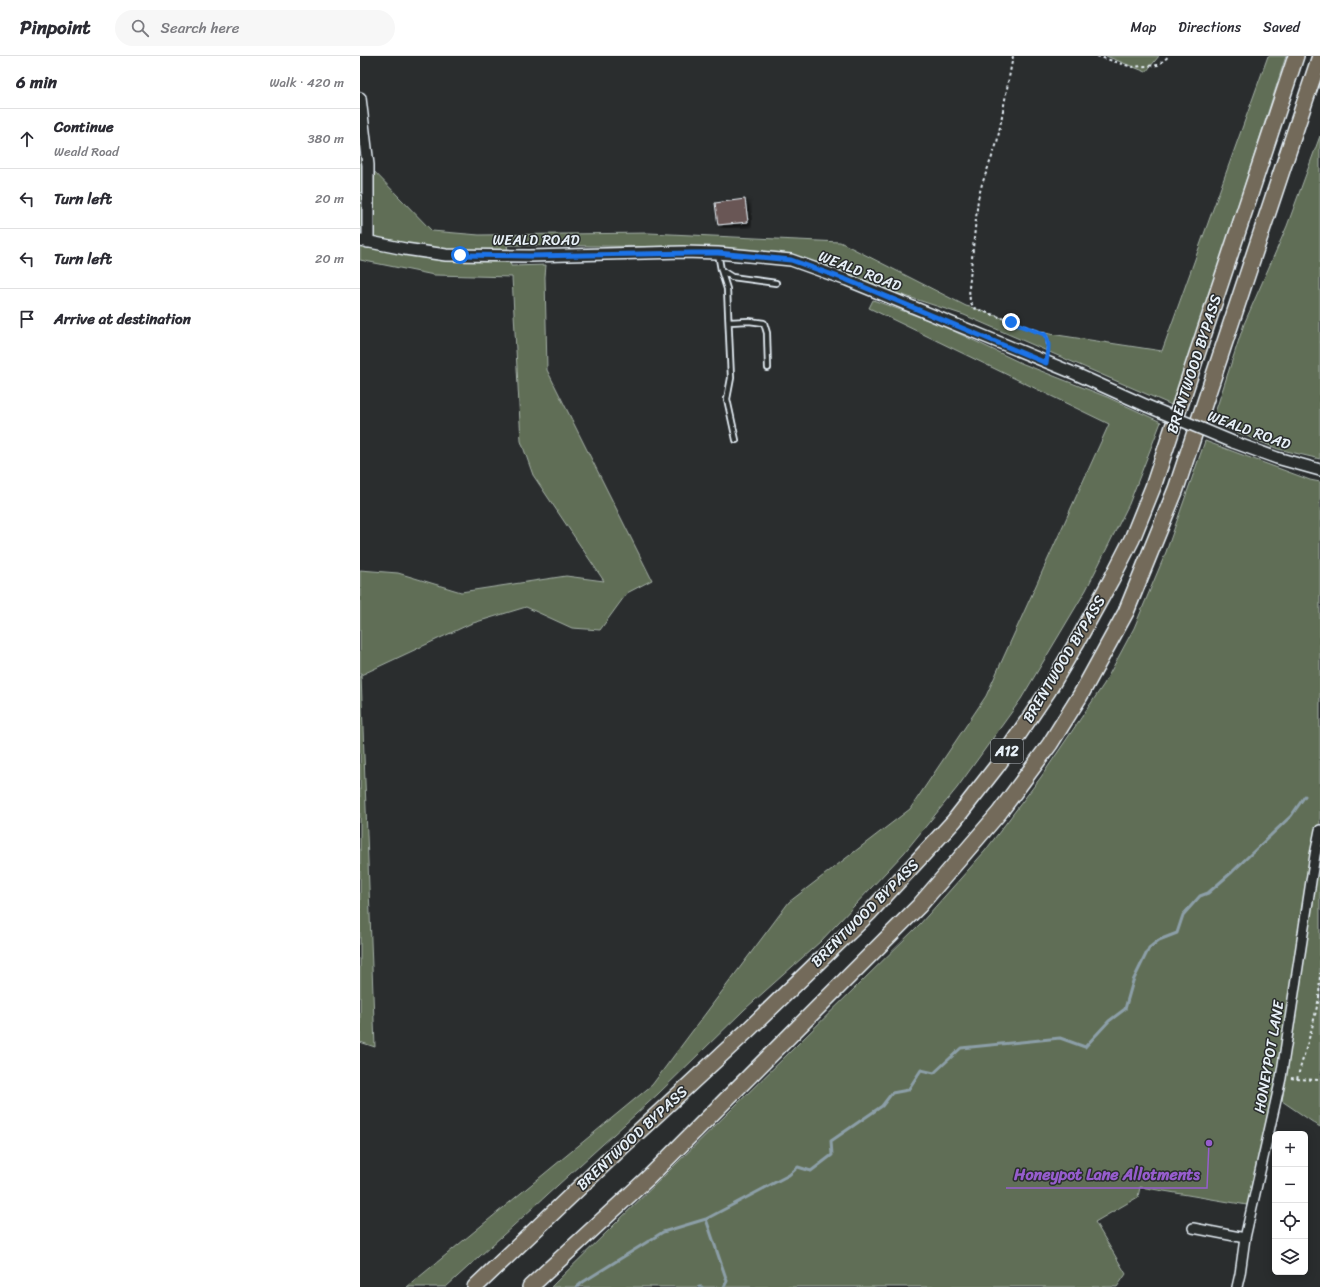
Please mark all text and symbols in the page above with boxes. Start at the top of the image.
search box [115,10,395,46]
text: Pinpoint [20,11,91,44]
text: Search here [161,15,240,41]
text: Map [1130,15,1156,40]
text: Directions [1178,15,1241,40]
text: Saved [1263,15,1300,40]
icon: search [129,17,151,39]
text: 6 min [16,67,57,97]
text: Walk · 420 m [269,71,344,94]
text: Continue [54,114,114,140]
text: 380 m [307,127,344,150]
icon: ahead [16,128,38,150]
text: Weald Road [54,140,119,163]
text: Turn left [54,186,112,212]
text: 20 m [315,187,344,210]
icon: left [16,188,38,210]
street label: WEALD ROAD [492,227,580,253]
street label: WEALD ROAD [815,243,905,299]
text: Turn left [54,246,112,272]
route start [451,246,469,264]
text: 20 m [315,247,344,270]
icon: left [16,248,38,270]
street label: BRENTWOOD BYPASS [1159,291,1229,437]
text: Arrive at destination [54,306,191,332]
icon: arrive [16,308,38,330]
route end [1002,313,1020,331]
street label: WEALD ROAD [1204,403,1294,457]
street label: BRENTWOOD BYPASS [1016,590,1113,728]
road number: A12 [991,739,1023,763]
street label: BRENTWOOD BYPASS [805,852,926,973]
street label: HONEYPOT LANE [1246,997,1292,1115]
street label: BRENTWOOD BYPASS [570,1079,694,1197]
map controls [1272,1131,1308,1275]
button: + [1272,1131,1308,1167]
callout: Honeypot Lane Allotments [1006,1160,1207,1188]
text: Honeypot Lane Allotments [1013,1160,1200,1189]
button: − [1272,1167,1308,1203]
button: locate [1272,1203,1308,1239]
button: layers [1272,1239,1308,1275]

